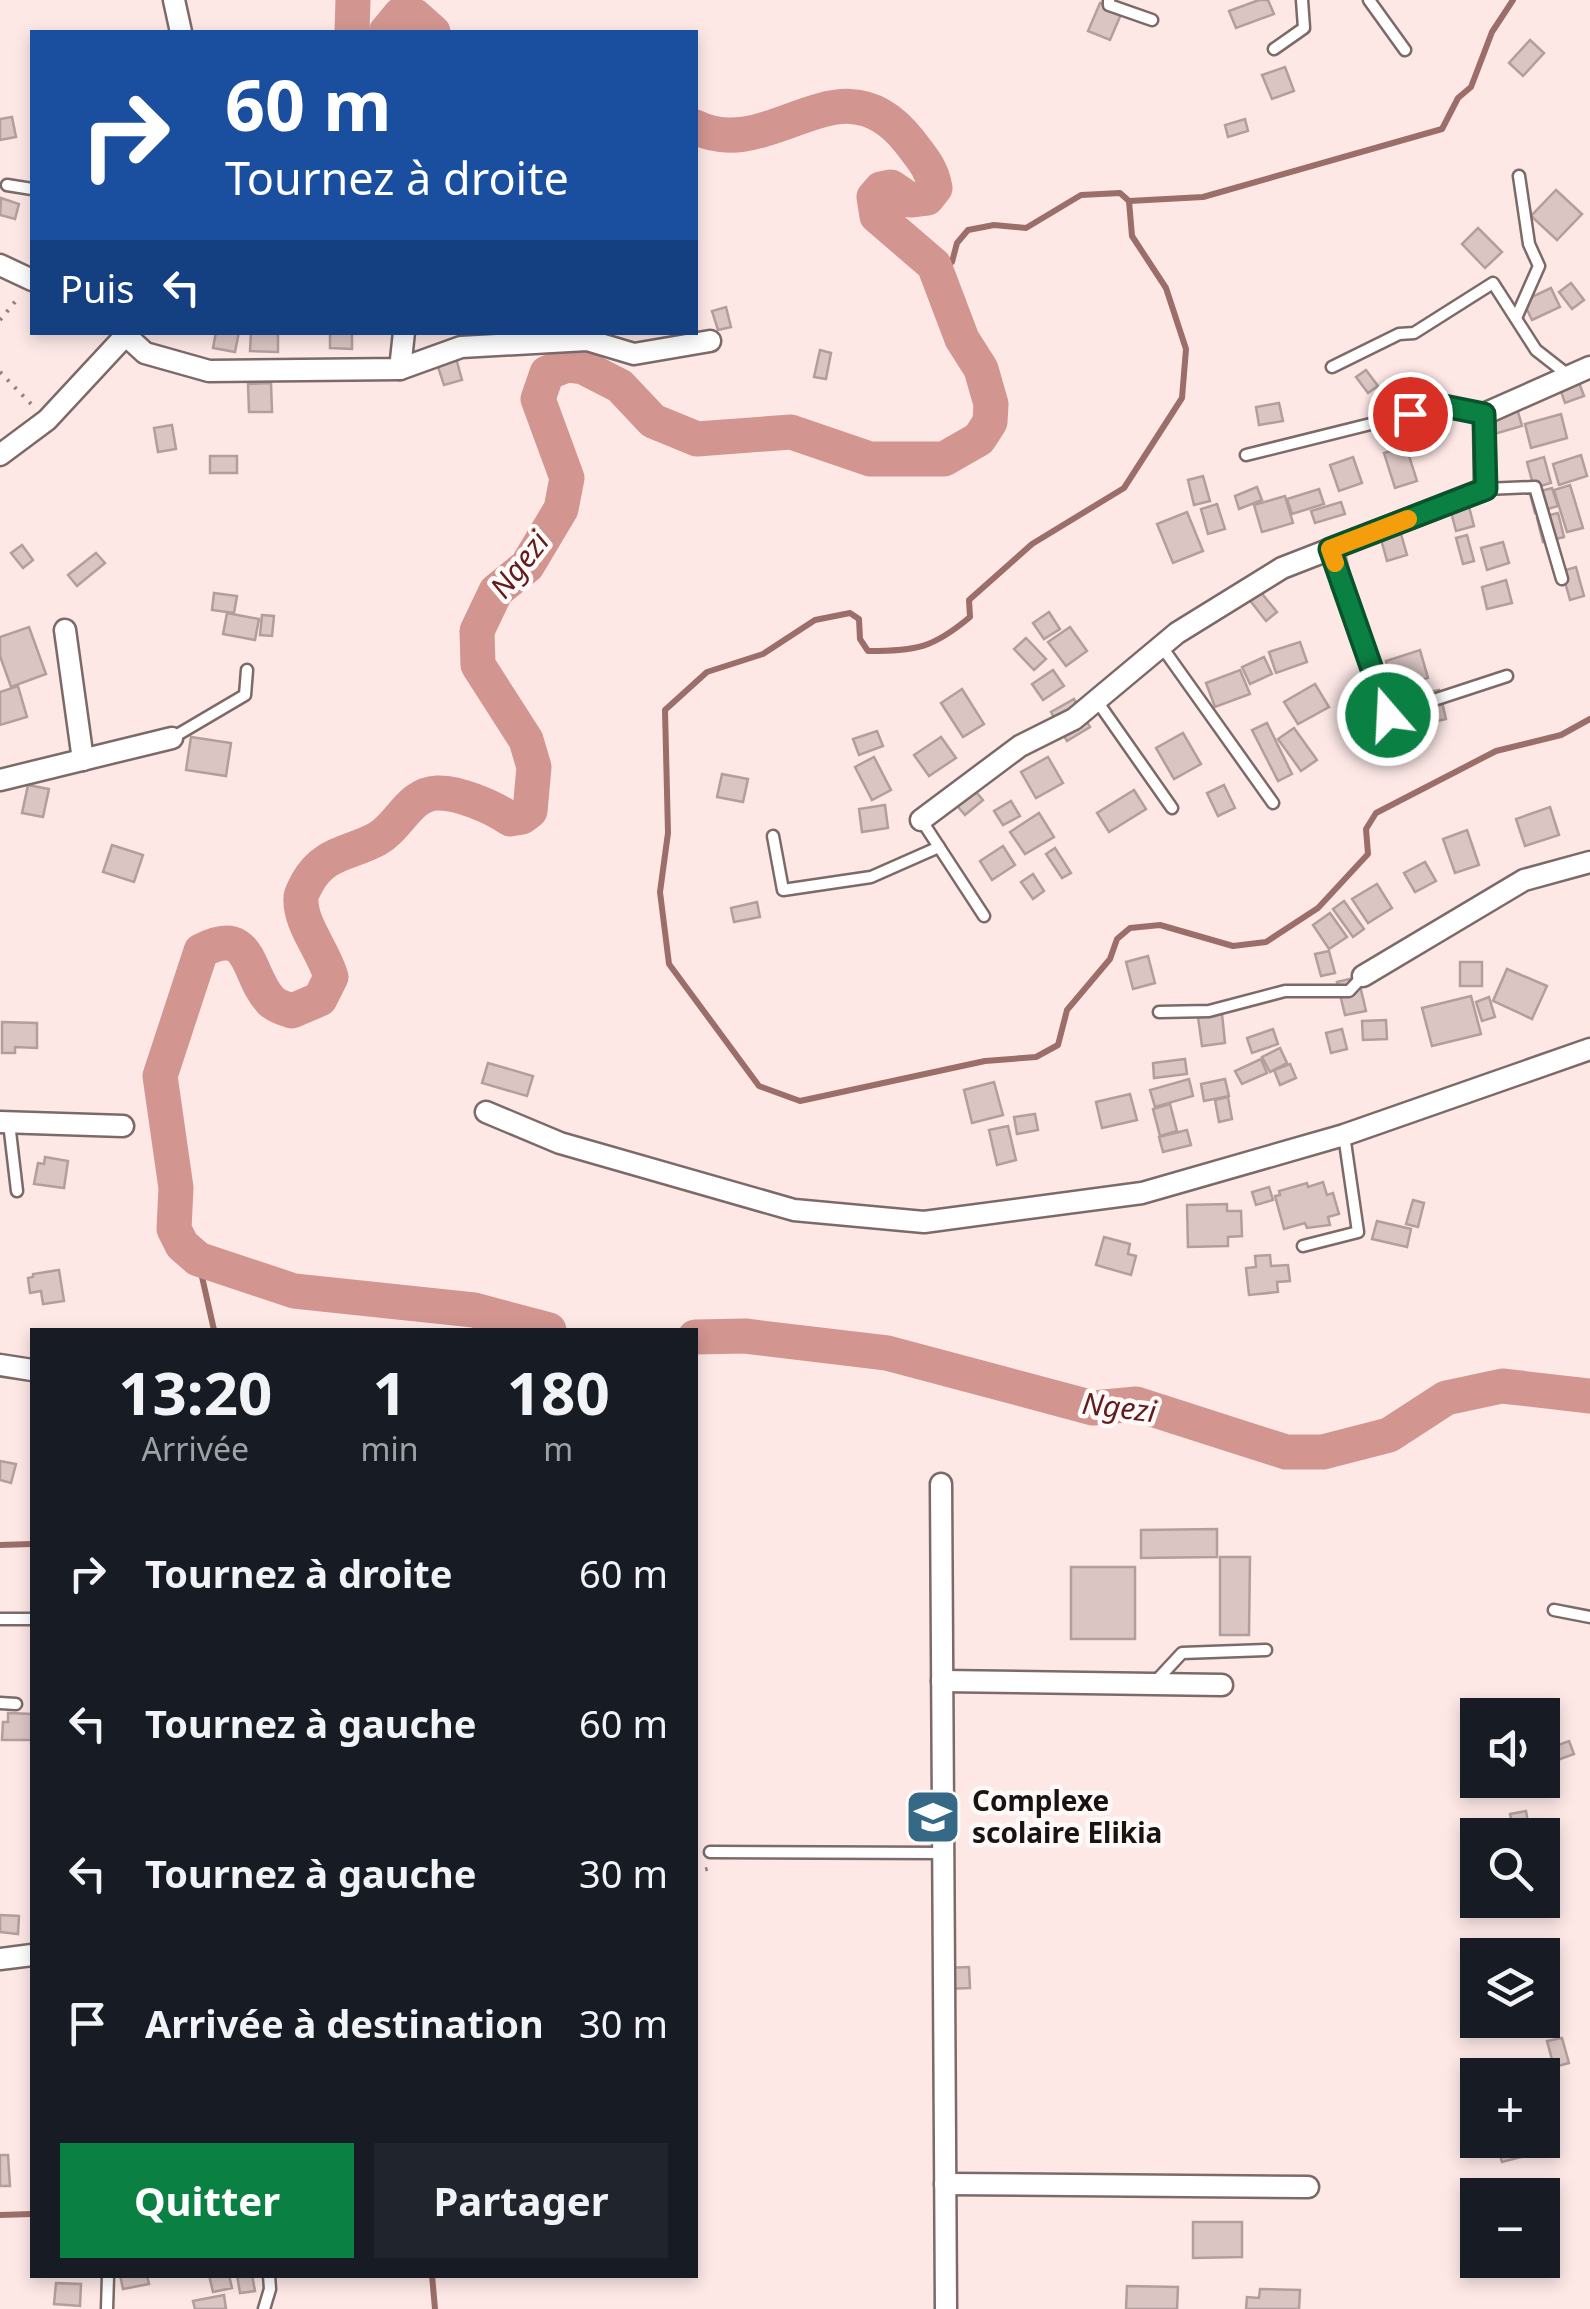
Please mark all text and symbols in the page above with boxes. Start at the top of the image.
text: 60 m [225,56,392,152]
icon: right [60,70,190,200]
text: Tournez à droite [225,147,569,208]
icon: left [154,260,209,315]
text: Puis [60,262,134,314]
pin [1368,372,1453,457]
icon: arrive [1383,387,1438,442]
water label: Ngezi [480,521,559,606]
position arrow [1336,663,1440,767]
text: 13:20 [118,1351,272,1433]
text: 1 [372,1351,407,1433]
text: 180 [507,1351,610,1433]
water label: Ngezi [1080,1382,1160,1432]
text: Arrivée [142,1427,249,1470]
text: min [361,1427,419,1470]
text: m [543,1427,573,1470]
icon: right [60,1546,115,1601]
text: Tournez à droite [145,1547,453,1599]
text: 60 m [579,1547,668,1599]
icon: left [60,1696,115,1751]
text: Tournez à gauche [145,1697,476,1749]
text: 60 m [579,1697,668,1749]
map controls [1460,1698,1560,2278]
button: sound [1460,1698,1560,1798]
place label: Complexe scolaire Elikia [972,1781,1162,1851]
school or university icon: Complexe scolaire Elikia [903,1787,963,1847]
button: search [1460,1818,1560,1918]
icon: left [60,1846,115,1901]
text: Tournez à gauche [145,1847,476,1899]
text: 30 m [579,1847,668,1899]
button: layers [1460,1938,1560,2038]
icon: arrive [60,1996,115,2051]
text: Arrivée à destination [145,1997,544,2049]
text: 30 m [579,1997,668,2049]
button: + [1460,2058,1560,2158]
button: Quitter [60,2143,354,2258]
button: Partager [374,2143,668,2258]
button: − [1460,2178,1560,2278]

